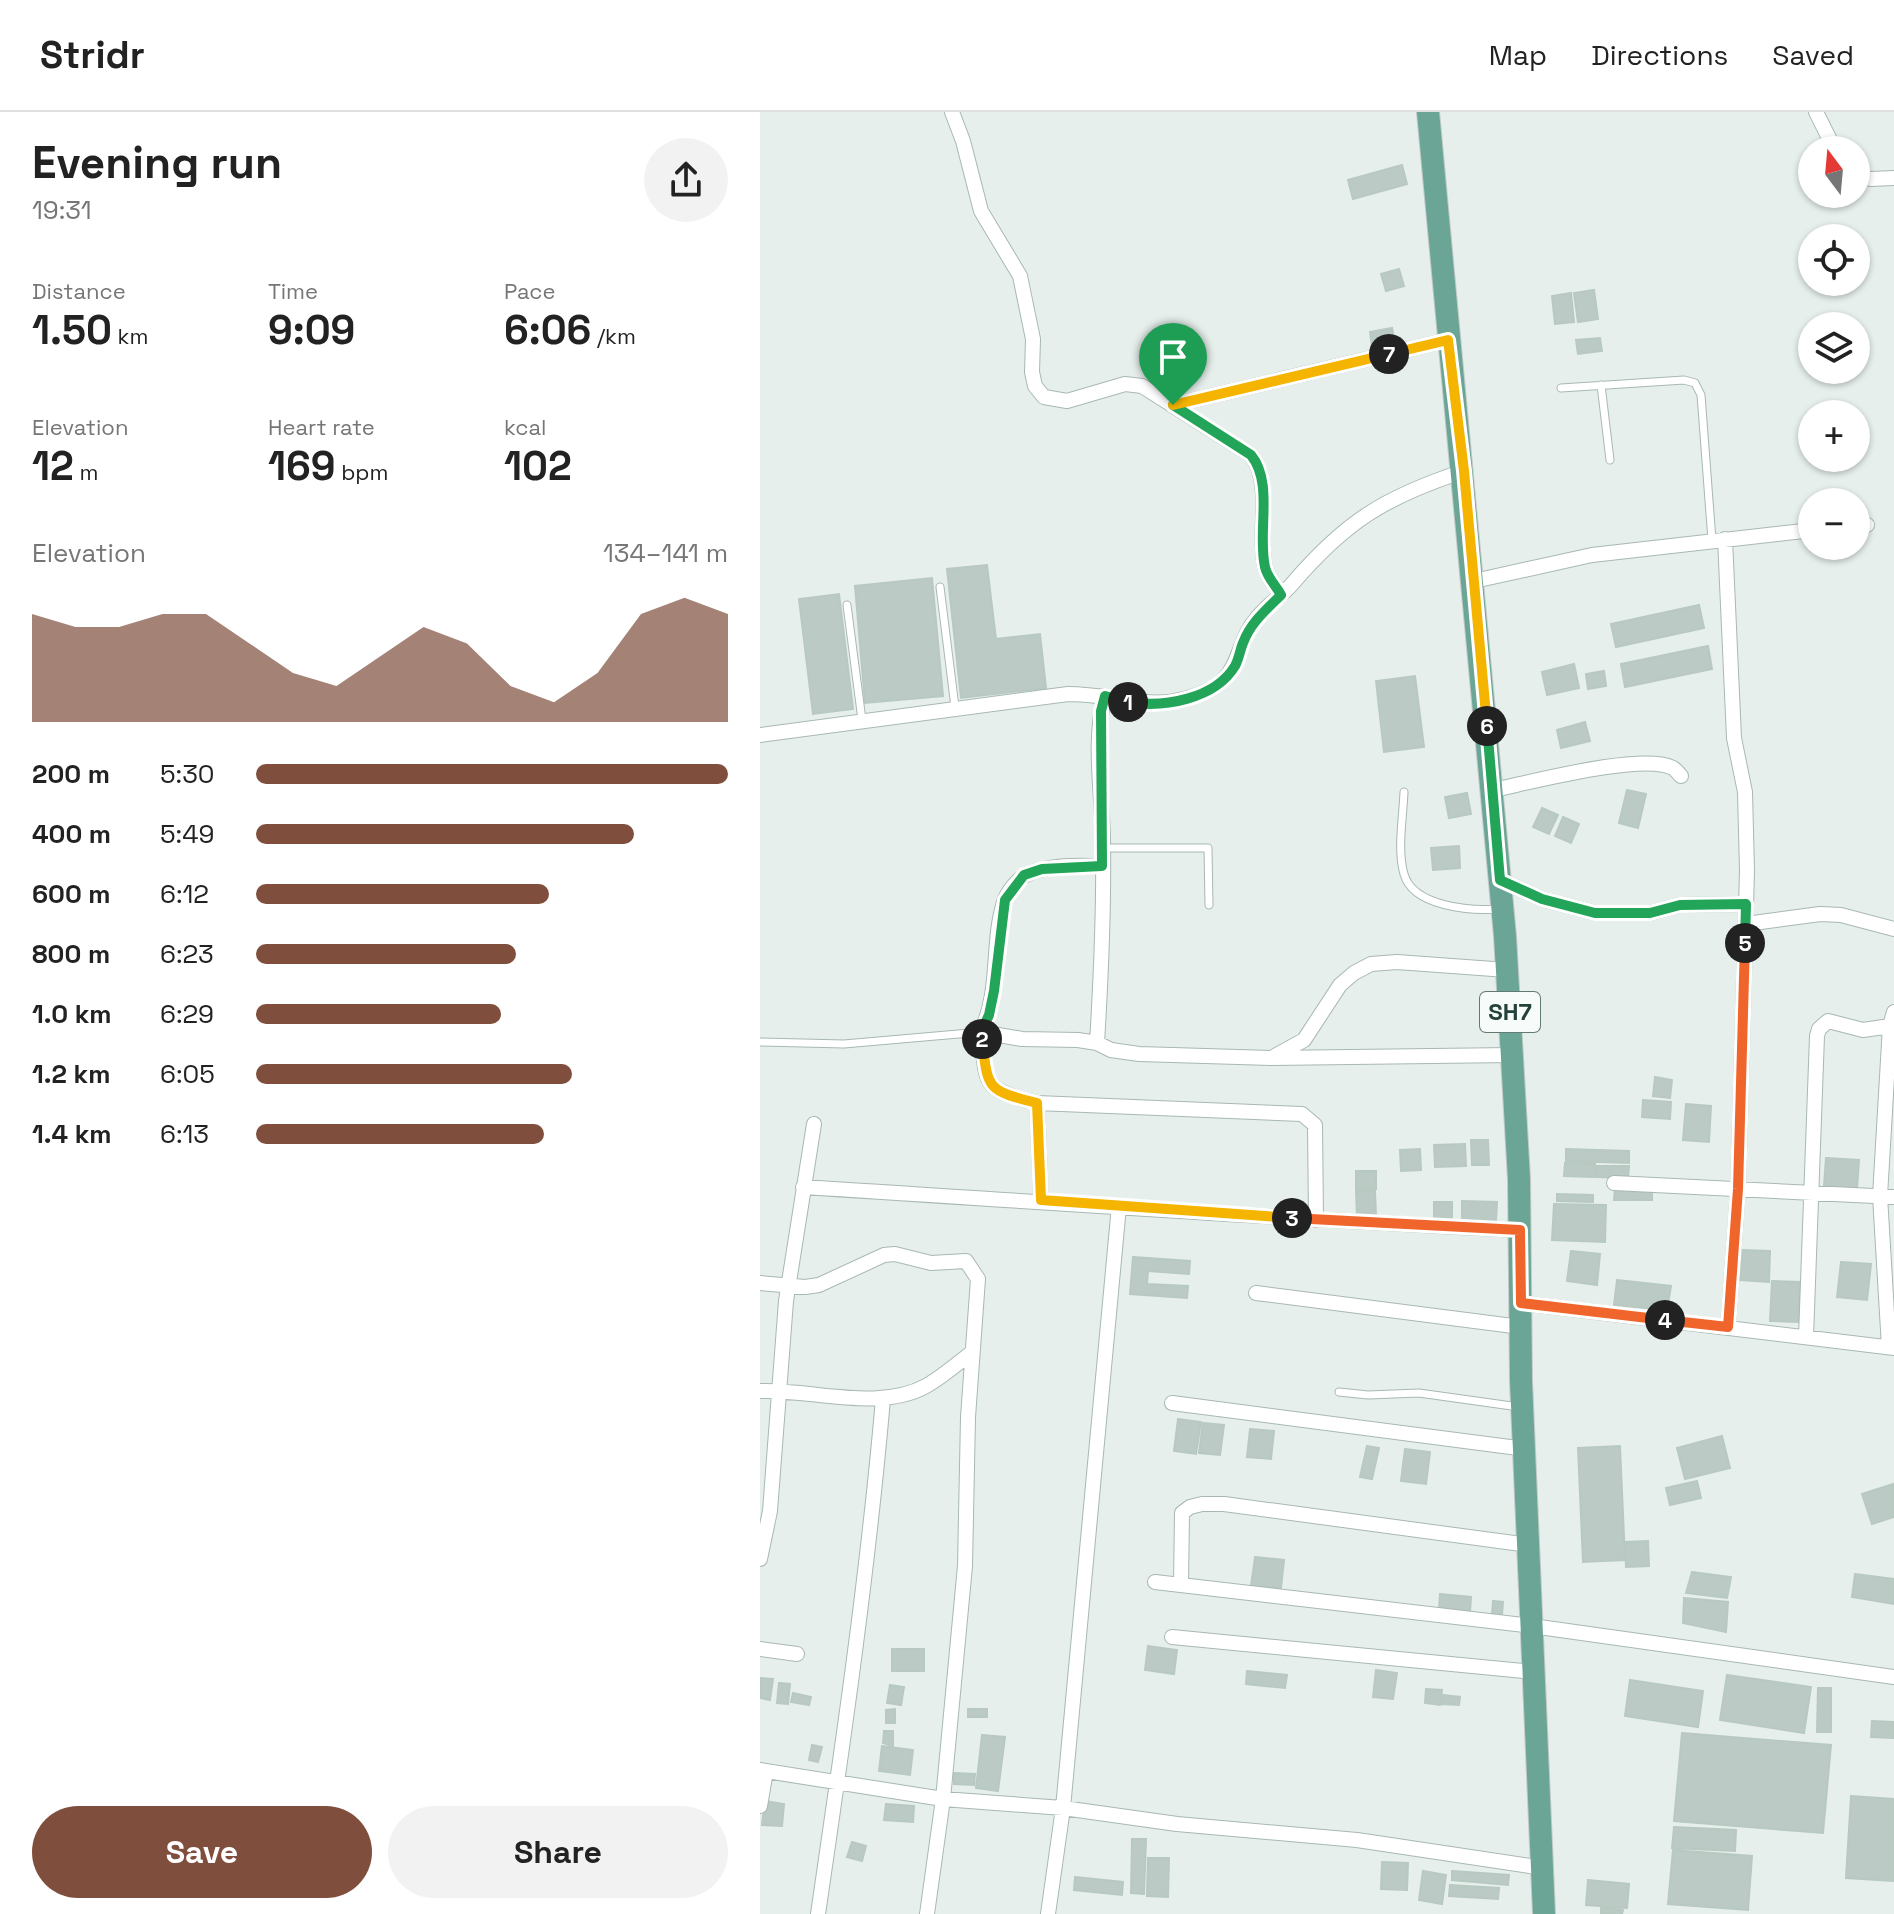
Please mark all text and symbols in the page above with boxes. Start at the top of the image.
text: Stridr [40,31,145,79]
text: Map [1489,37,1547,73]
text: Directions [1591,37,1728,73]
text: Saved [1772,37,1854,73]
text: Evening run [32,135,282,191]
north arrow [1798,136,1870,208]
map controls [1798,136,1870,560]
button: share [644,138,728,222]
text: 19:31 [32,193,92,227]
button: locate [1798,224,1870,296]
text: Distance [32,277,126,305]
text: Time [268,277,318,305]
text: Pace [504,277,556,305]
text: 1.50 [32,305,112,356]
text: 9:09 [268,305,355,356]
text: 6:06 [504,305,591,356]
button: layers [1798,312,1870,384]
text: km [112,322,148,350]
text: /km [591,322,636,350]
pin [1139,323,1207,405]
pin: 7 [1369,334,1409,374]
icon: arrive [1151,335,1195,379]
text: 7 [1383,340,1395,368]
button: + [1798,400,1870,472]
text: Elevation [32,413,128,441]
text: Heart rate [268,413,375,441]
text: kcal [504,413,546,441]
text: 12 [32,441,74,492]
text: 169 [268,441,336,492]
text: 102 [504,441,572,492]
text: m [74,458,98,486]
text: bpm [336,458,388,486]
button: − [1798,488,1870,560]
text: Elevation [32,536,146,570]
text: 134–141 m [603,536,728,570]
pin: 1 [1108,682,1148,722]
text: 1 [1123,688,1133,716]
pin: 6 [1467,706,1507,746]
text: 6 [1480,712,1494,740]
text: 200 m [32,757,110,791]
text: 5:30 [160,757,215,791]
text: 400 m [32,817,111,851]
text: 5:49 [160,817,214,851]
text: 600 m [32,877,111,911]
text: 6:12 [160,877,209,911]
pin: 5 [1725,923,1765,963]
text: 5 [1738,929,1752,957]
text: 800 m [32,937,110,971]
text: 6:23 [160,937,214,971]
road number: SH7 [1480,992,1540,1032]
text: 1.0 km [32,997,112,1031]
text: 6:29 [160,997,214,1031]
pin: 2 [962,1019,1002,1059]
text: 2 [975,1025,989,1053]
text: 1.2 km [32,1057,110,1091]
text: 6:05 [160,1057,215,1091]
text: 1.4 km [32,1117,112,1151]
text: 6:13 [160,1117,209,1151]
pin: 3 [1272,1198,1312,1238]
text: 3 [1285,1204,1299,1232]
pin: 4 [1645,1300,1685,1340]
text: 4 [1658,1306,1672,1334]
button: Save [32,1806,372,1898]
button: Share [388,1806,728,1898]

